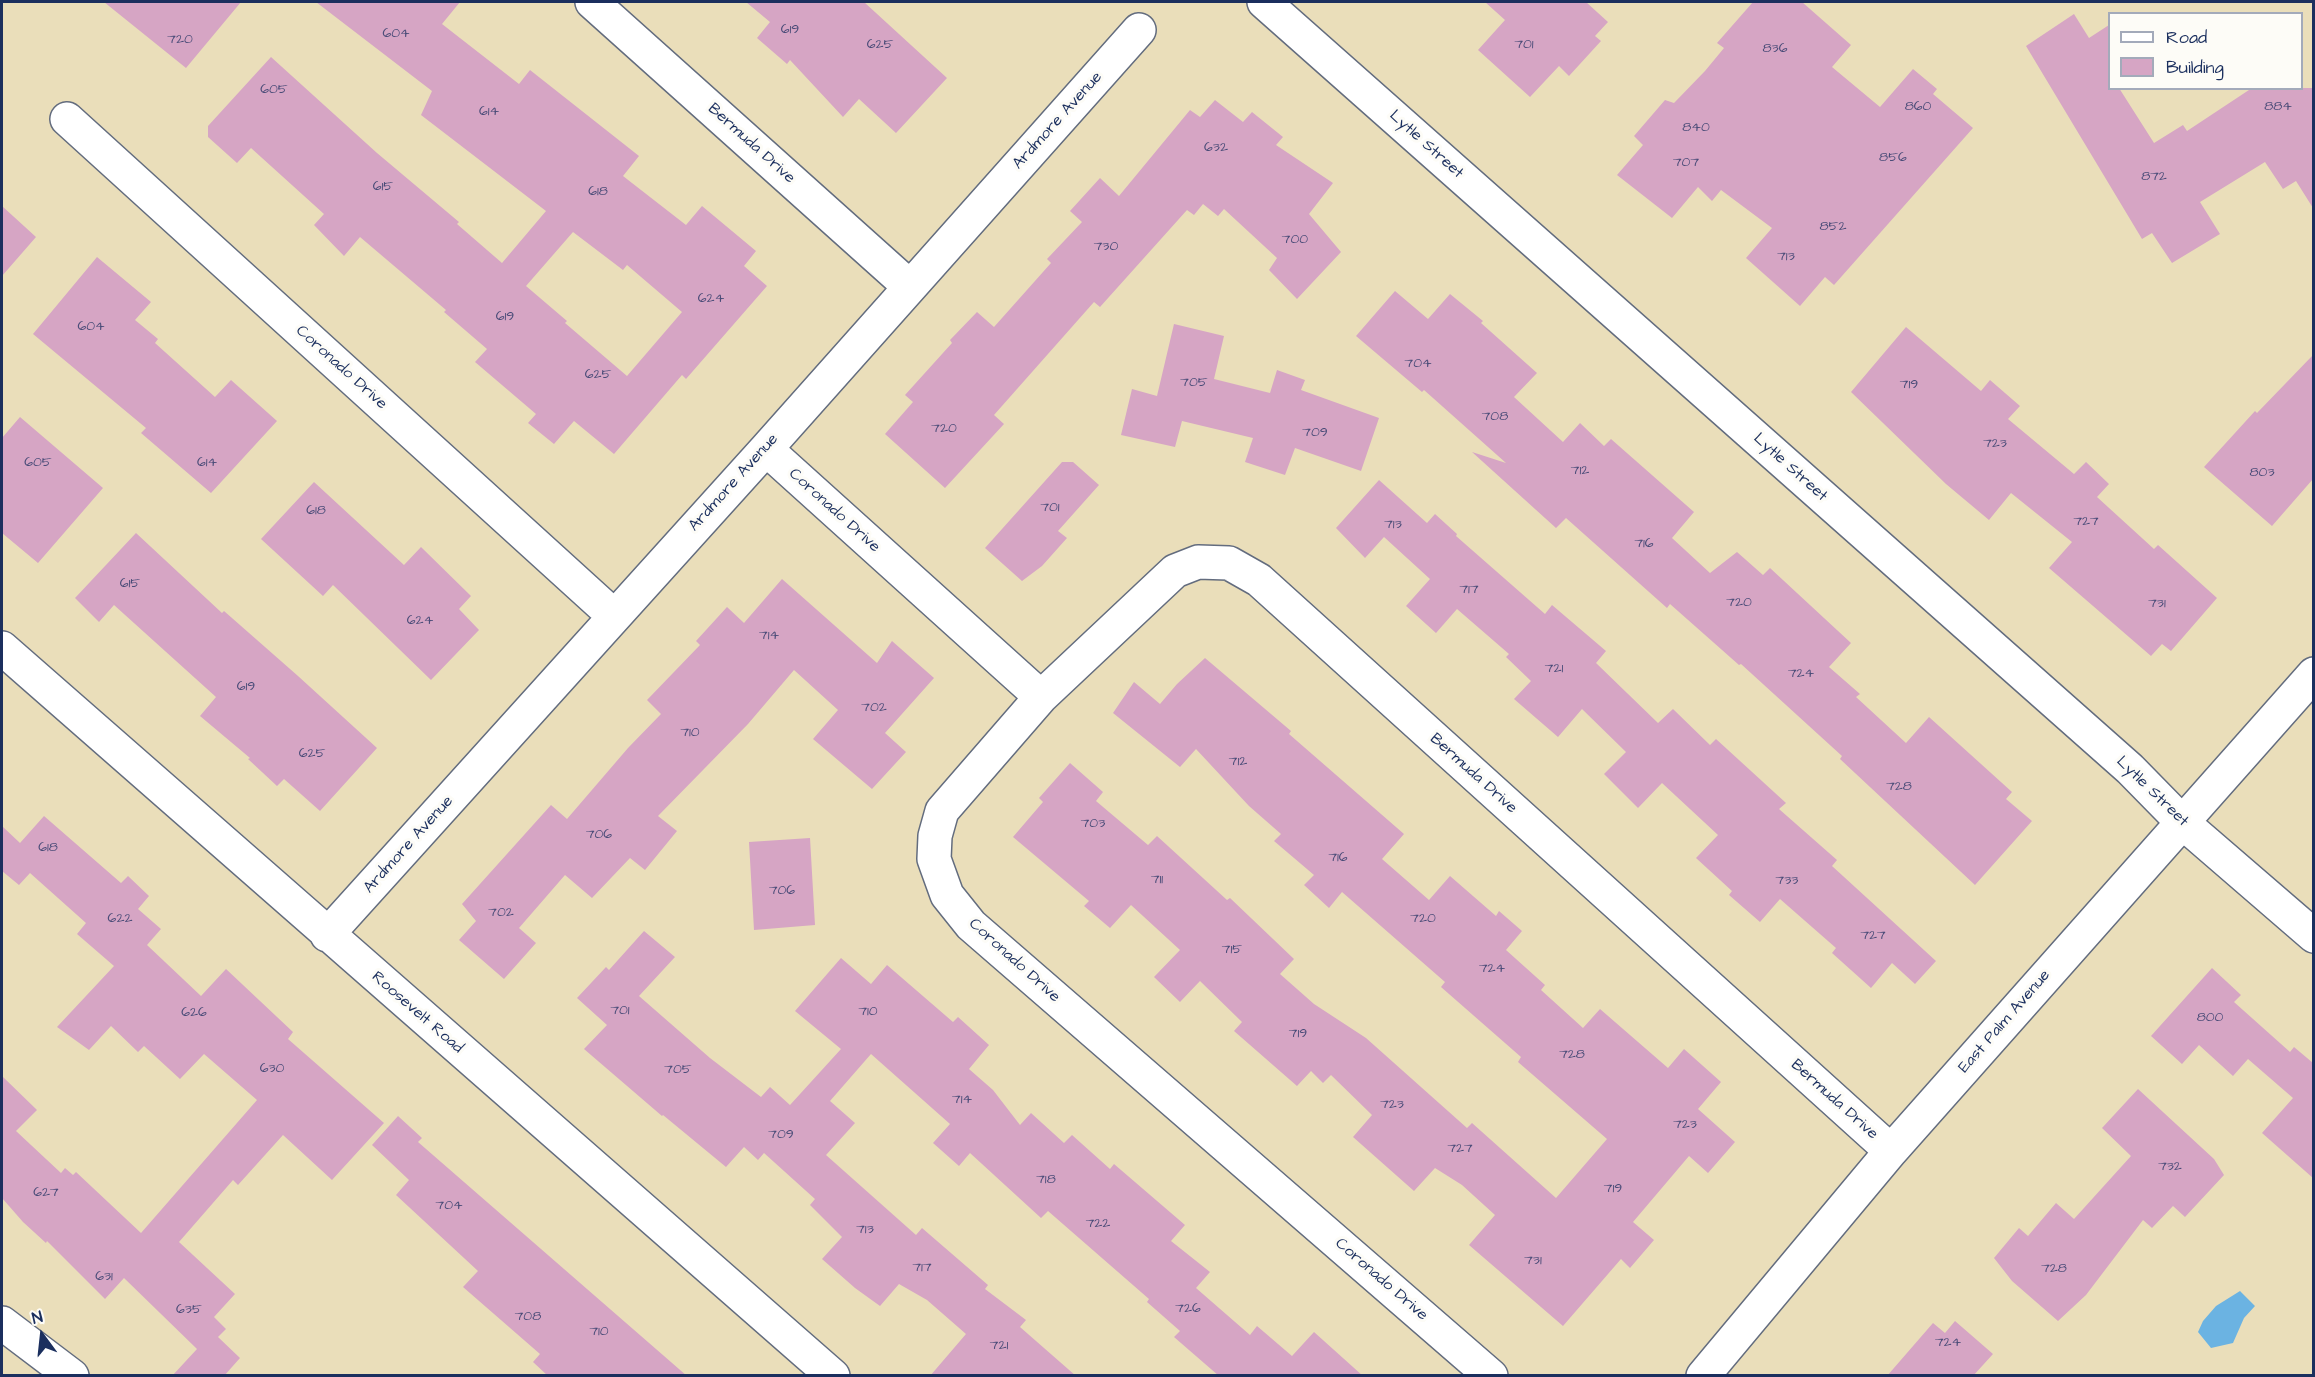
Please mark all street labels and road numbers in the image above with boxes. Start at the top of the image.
street label: Ardmore Avenue [1009,68,1107,174]
street label: Bermuda Drive [703,100,799,188]
street label: Lytle Street [1385,107,1467,183]
street label: Coronado Drive [291,322,391,414]
street label: Ardmore Avenue [685,430,783,536]
street label: Lytle Street [1749,430,1831,506]
street label: Coronado Drive [784,465,884,557]
street label: Bermuda Drive [1425,730,1521,818]
street label: Lytle Street [2112,753,2192,831]
street label: Ardmore Avenue [360,792,458,898]
street label: Coronado Drive [964,915,1064,1007]
street label: East Palm Avenue [1955,967,2055,1077]
street label: Roosevelt Road [367,968,467,1058]
street label: Bermuda Drive [1786,1056,1882,1144]
street label: Coronado Drive [1331,1235,1431,1325]

